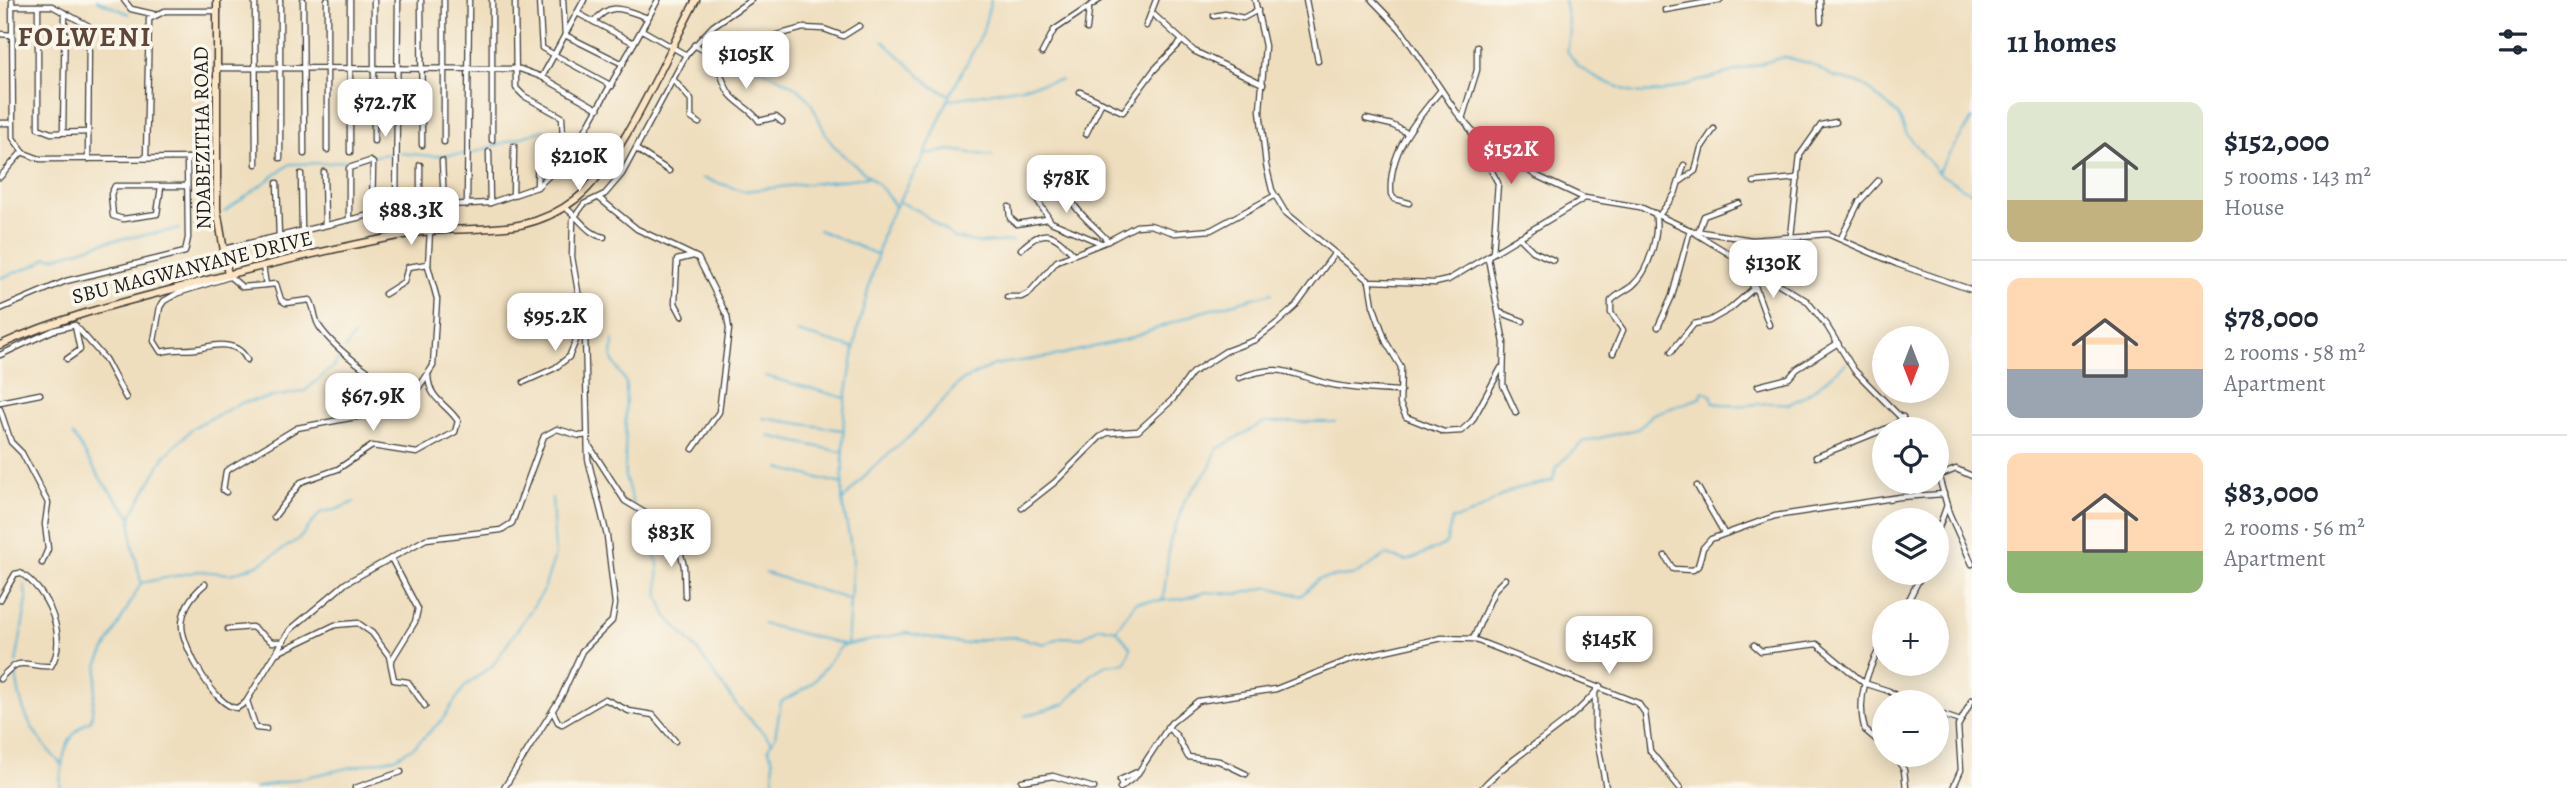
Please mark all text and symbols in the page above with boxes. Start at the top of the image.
district label: FOLWENI [17,18,153,56]
text: 11 homes [2007,22,2117,62]
icon: filters [2494,23,2532,61]
pin: $105K [697,32,795,91]
text: $105K [718,38,774,69]
street label: NDABEZITHA ROAD [186,46,218,230]
pin: $72.7K [328,80,442,139]
text: $72.7K [354,86,416,117]
text: $152,000 [2224,121,2329,161]
pin: $152K [1462,127,1560,186]
icon: home [2063,130,2147,214]
text: $152K [1484,133,1539,164]
pin: $210K [530,134,628,193]
text: $210K [551,140,607,171]
pin: $78K [1025,156,1107,215]
text: 5 rooms · 143 m² [2224,161,2371,192]
text: $78K [1043,162,1089,193]
pin: $88.3K [354,188,468,247]
text: House [2224,192,2284,223]
text: $88.3K [379,194,443,225]
street label: SBU MAGWANYANE DRIVE [69,224,315,310]
pin: $130K [1724,240,1822,300]
text: $130K [1745,247,1801,278]
pin: $95.2K [498,294,612,353]
text: $78,000 [2224,297,2319,337]
text: $95.2K [523,300,587,331]
icon: home [2063,306,2147,390]
north arrow [1872,326,1950,402]
map controls [1872,326,1949,767]
text: 2 rooms · 58 m² [2224,337,2365,368]
text: Apartment [2224,368,2326,399]
pin: $67.9K [316,374,430,433]
text: $67.9K [341,380,405,411]
button: locate [1872,417,1949,494]
text: $83,000 [2224,472,2319,512]
icon: home [2063,481,2147,565]
button: layers [1872,508,1949,585]
pin: $83K [630,510,712,569]
text: 2 rooms · 56 m² [2224,512,2365,543]
text: $83K [648,516,694,547]
text: Apartment [2224,543,2326,574]
button: + [1872,599,1949,676]
pin: $145K [1560,616,1658,676]
text: $145K [1582,623,1636,654]
button: − [1872,690,1949,767]

